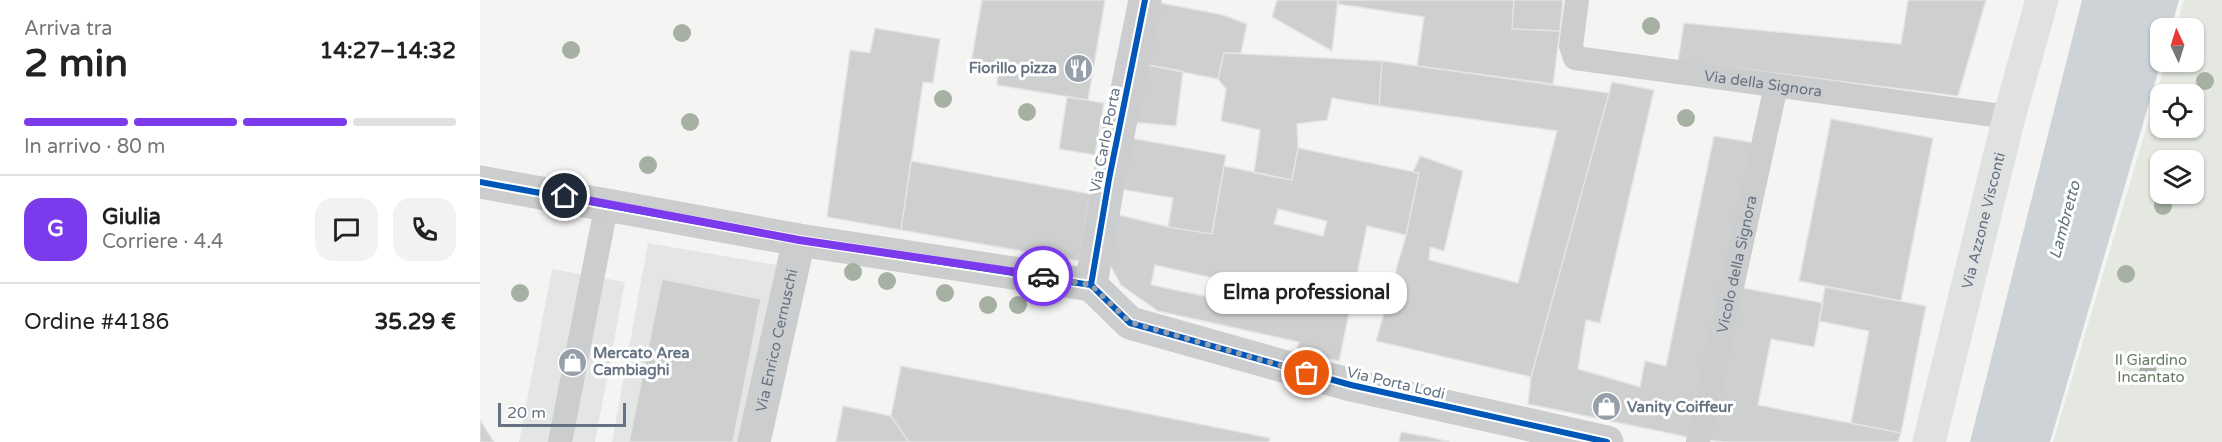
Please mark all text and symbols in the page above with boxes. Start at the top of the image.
text: Arriva tra [24,17,113,41]
north arrow [2150,18,2204,72]
map controls [2150,18,2204,204]
text: 14:27–14:32 [319,38,456,64]
text: 2 min [24,40,128,87]
restaurant icon: Fiorillo pizza [1062,52,1094,84]
place label: Fiorillo pizza [969,59,1057,78]
street label: Via della Signora [1703,67,1823,101]
button: locate [2150,84,2204,138]
street label: Via Carlo Porta [1086,86,1124,194]
text: In arrivo · 80 m [24,135,165,159]
button: layers [2150,150,2204,204]
street label: Via Azzone Visconti [1958,151,2009,291]
pin [539,170,590,221]
water label: Lambretto [2045,178,2085,261]
icon: home [548,179,581,212]
street label: Vicolo della Signora [1713,194,1761,335]
button: chat [315,198,378,261]
button: phone [393,198,456,261]
text: Giulia [102,204,161,230]
text: G [47,216,64,242]
text: Corriere · 4.4 [102,230,224,254]
courier [1013,246,1073,306]
icon: car [1027,260,1060,293]
street label: Via Enrico Cernuschi [752,267,801,414]
callout: Elma professional [1206,271,1408,313]
text: Elma professional [1223,281,1390,305]
text: Ordine #4186 [24,309,169,335]
text: 35.29 € [375,309,456,335]
place label: Mercato Area Cambiaghi [593,344,690,380]
shop icon: Mercato Area Cambiaghi [556,346,588,378]
pin [1281,347,1332,398]
park label: Il Giardino Incantato [2115,351,2187,386]
icon: bag [1290,356,1323,389]
street label: Via Porta Lodi [1345,363,1447,403]
shop icon: Vanity Coiffeur [1590,391,1622,423]
place label: Vanity Coiffeur [1627,398,1733,417]
scale bar [498,400,626,428]
text: 20 m [507,403,546,423]

